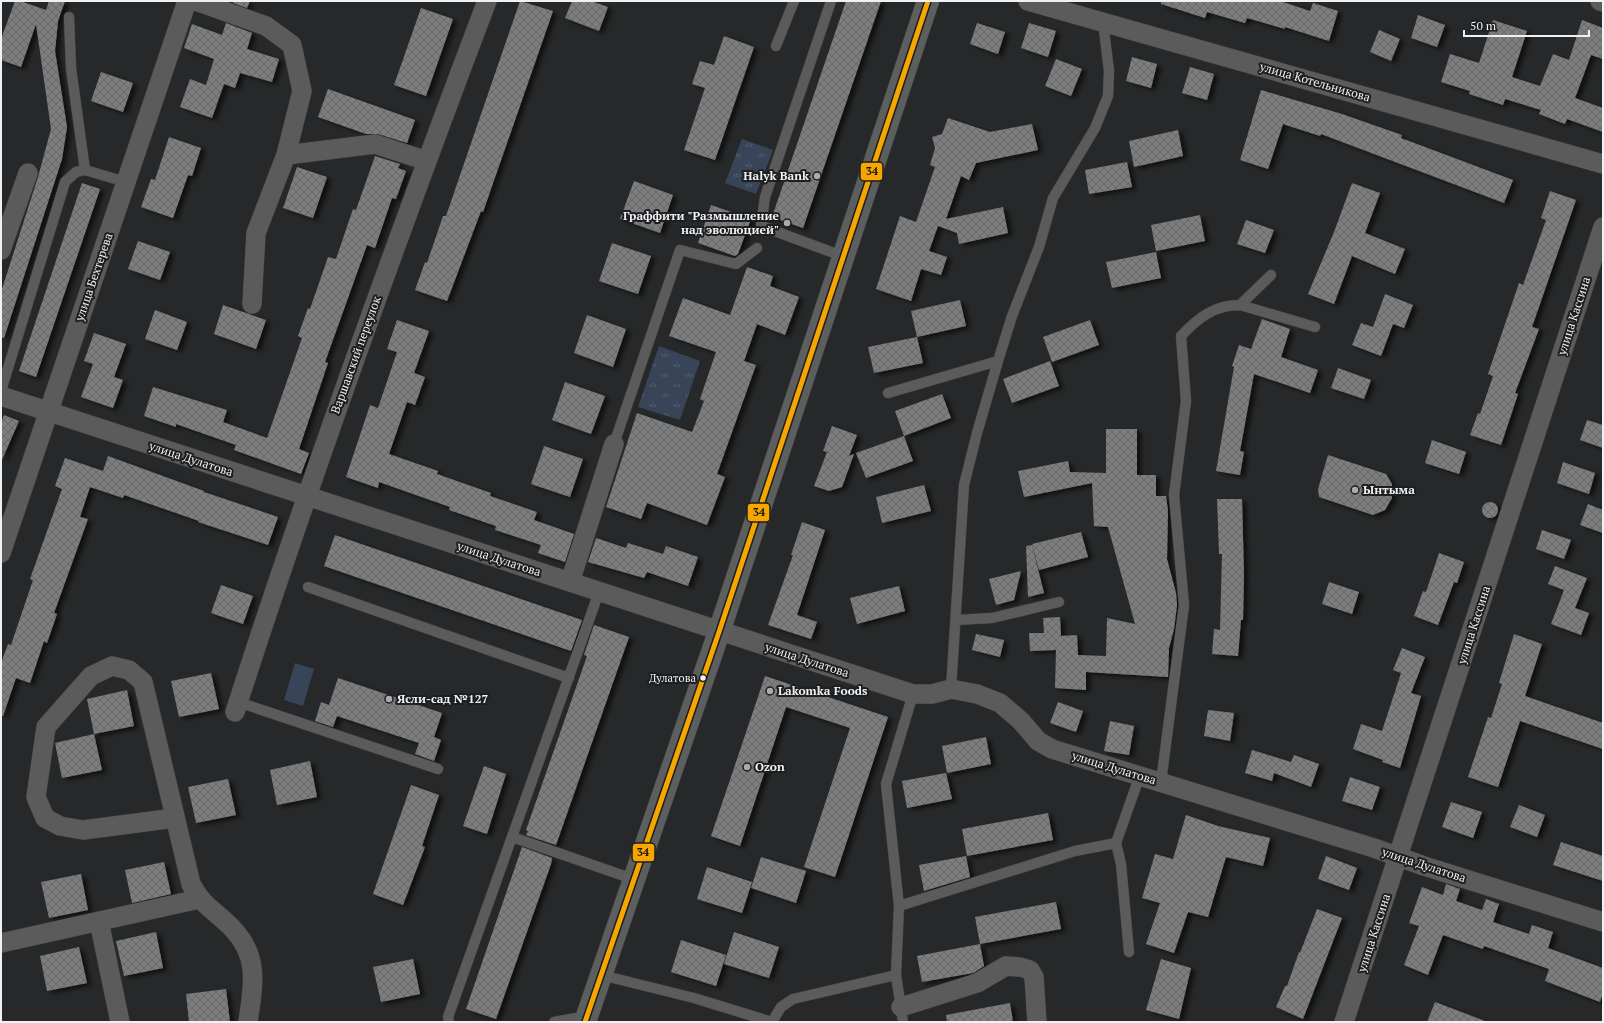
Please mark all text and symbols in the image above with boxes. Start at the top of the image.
scale bar [1464,12,1589,38]
text: 50 m [1470,18,1497,33]
street label: улица Котельникова [1257,58,1372,104]
line badge: 34 [860,162,883,181]
text: 34 [866,164,879,178]
place label: Halyk Bank [743,168,809,183]
marker: Halyk Bank [812,171,822,181]
place label: Граффити "Размышление над эволюцией" [623,208,780,237]
marker: Граффити "Размышление над эволюцией" [782,218,792,228]
street label: улица Бехтерева [71,231,116,324]
street label: улица Кассина [1553,275,1593,358]
street label: Варшавский переулок [327,294,384,416]
street label: улица Дулатова [146,438,235,479]
place label: Ынтыма [1363,482,1415,497]
marker: Ынтыма [1350,485,1360,495]
line badge: 34 [747,503,770,522]
text: 34 [753,505,766,519]
street label: улица Дулатова [454,538,543,579]
street label: улица Кассина [1453,584,1493,667]
street label: улица Дулатова [762,639,851,680]
place label: Дулатова [649,671,696,685]
marker: Дулатова [698,673,708,683]
place label: Lakomka Foods [778,683,868,698]
marker: Lakomka Foods [765,686,775,696]
place label: Ясли-сад №127 [397,691,488,706]
marker: Ясли-сад №127 [384,694,394,704]
street label: улица Дулатова [1069,747,1158,787]
place label: Ozon [755,759,785,774]
marker: Ozon [742,762,752,772]
line badge: 34 [632,843,655,862]
street label: улица Дулатова [1379,844,1468,885]
text: 34 [637,845,650,859]
street label: улица Кассина [1353,892,1393,975]

